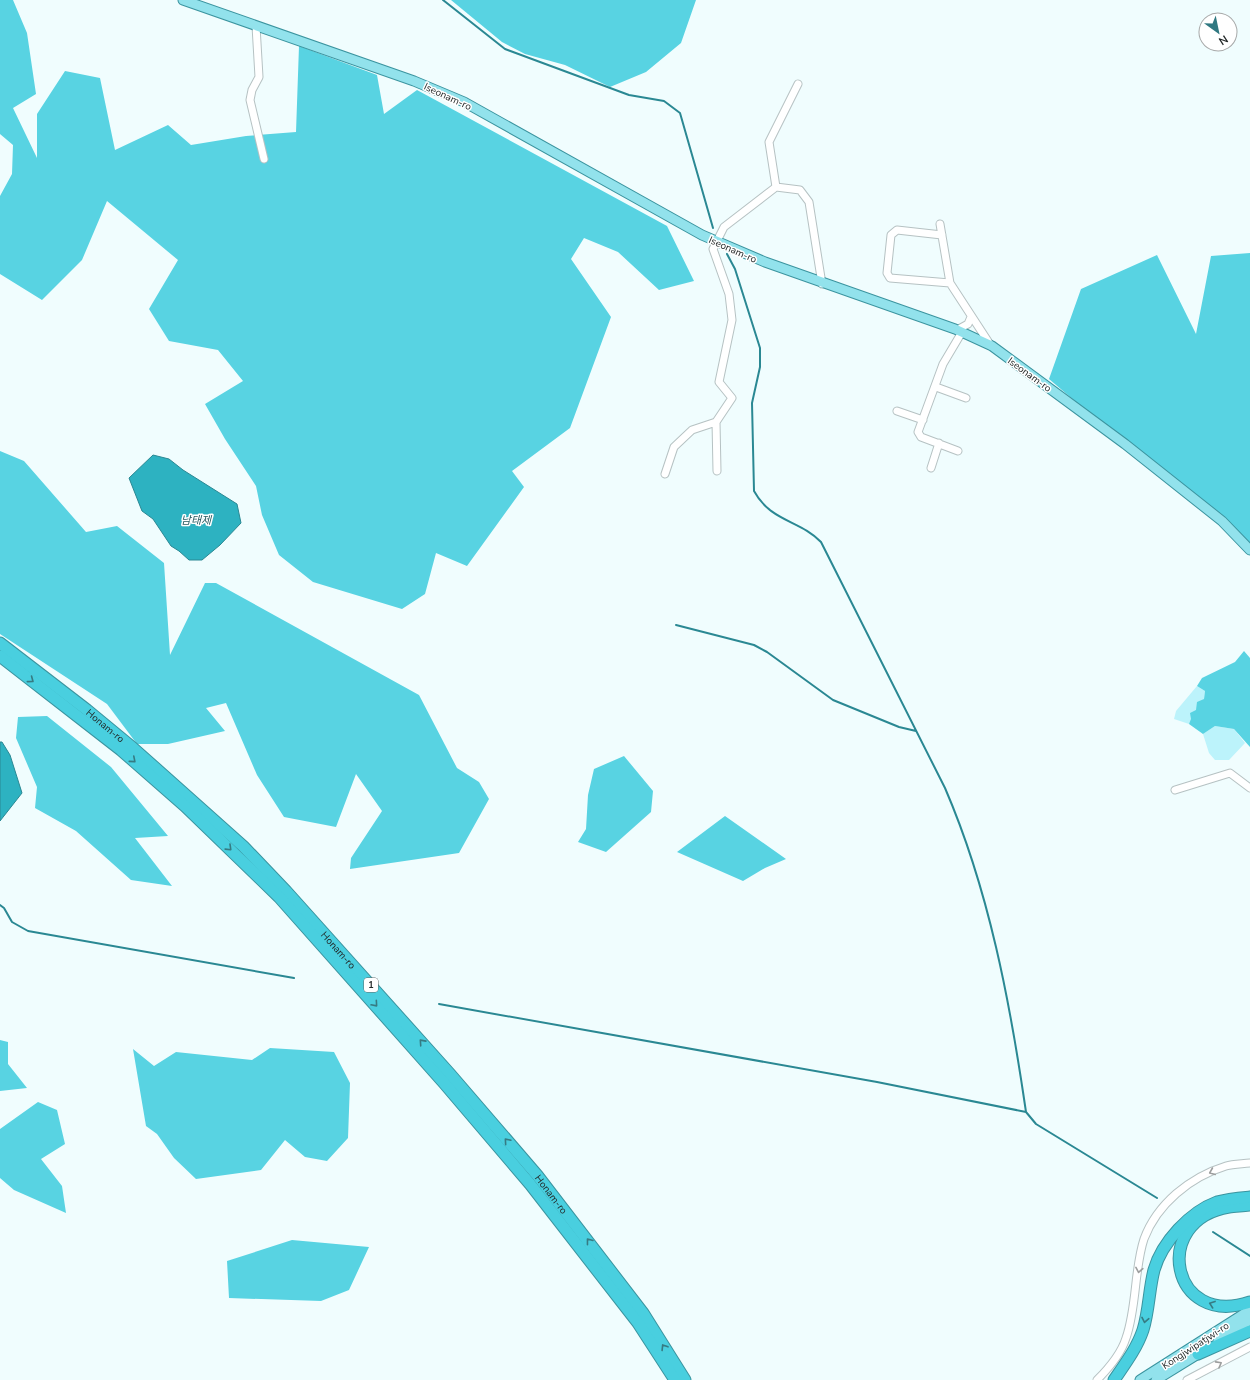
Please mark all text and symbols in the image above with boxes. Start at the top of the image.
north arrow [1198,12,1238,52]
text: N [1216,31,1231,48]
street label: Iseonam-ro [421,80,474,114]
street label: Iseonam-ro [706,233,759,267]
street label: Iseonam-ro [1005,354,1055,396]
water label: 남태제 [181,513,213,528]
one-way arrow [27,675,34,682]
street label: Honam-ro [83,706,128,747]
one-way arrow [128,756,136,763]
one-way arrow [224,843,232,851]
street label: Honam-ro [317,929,359,973]
road number: 1 [364,978,378,992]
one-way arrow [371,1000,378,1007]
one-way arrow [419,1040,426,1047]
one-way arrow [504,1138,511,1145]
one-way arrow [1209,1167,1217,1175]
street label: Honam-ro [531,1172,571,1217]
one-way arrow [587,1239,594,1246]
one-way arrow [1135,1267,1143,1273]
one-way arrow [1209,1300,1216,1309]
one-way arrow [1141,1317,1149,1323]
street label: Kongjwipatjwi-ro [1159,1319,1232,1373]
one-way arrow [662,1344,669,1351]
one-way arrow [1215,1361,1222,1368]

